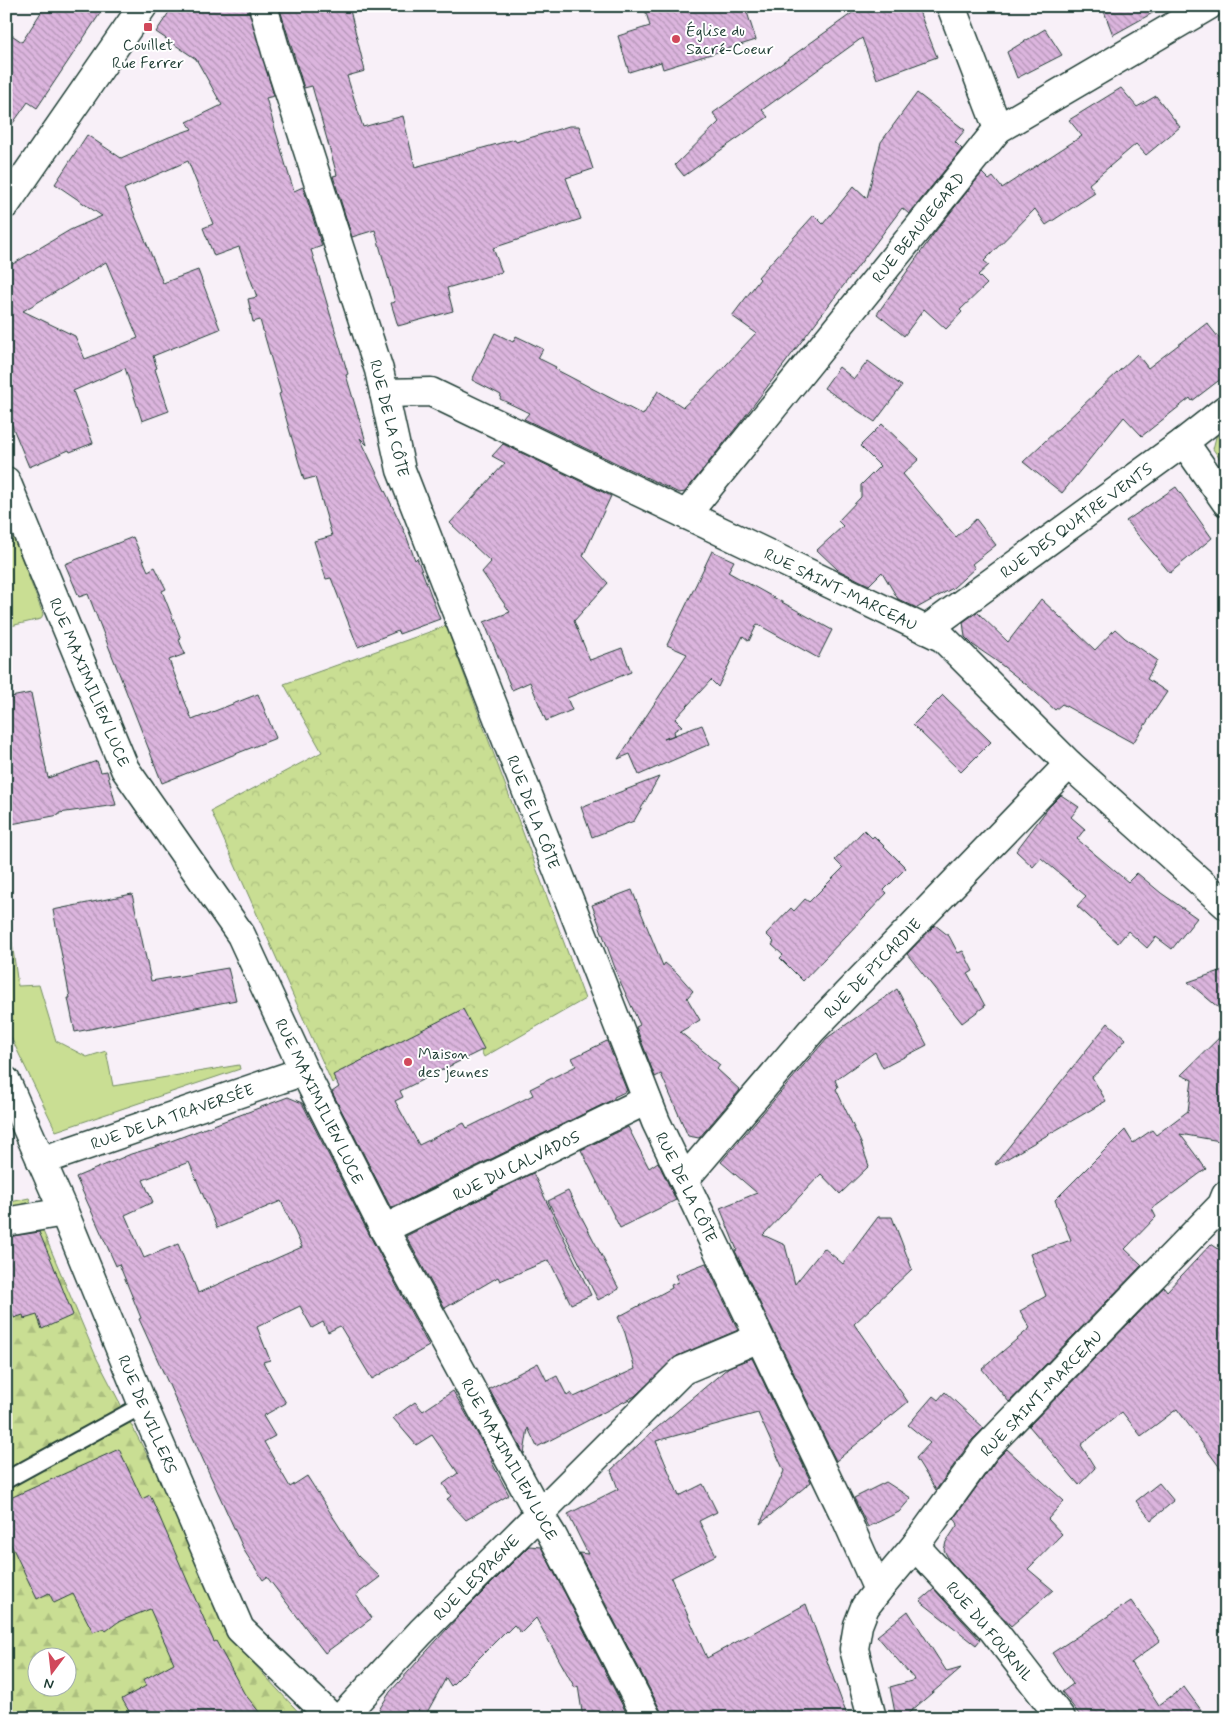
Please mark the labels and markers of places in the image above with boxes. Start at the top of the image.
marker: Couillet Rue Ferrer [142,21,154,33]
place label: Église du Sacré-Coeur [686,21,774,60]
marker: Église du Sacré-Coeur [670,33,682,45]
place label: Couillet Rue Ferrer [112,35,184,74]
place label: Maison des jeunes [418,1044,489,1083]
marker: Maison des jeunes [402,1056,414,1068]

